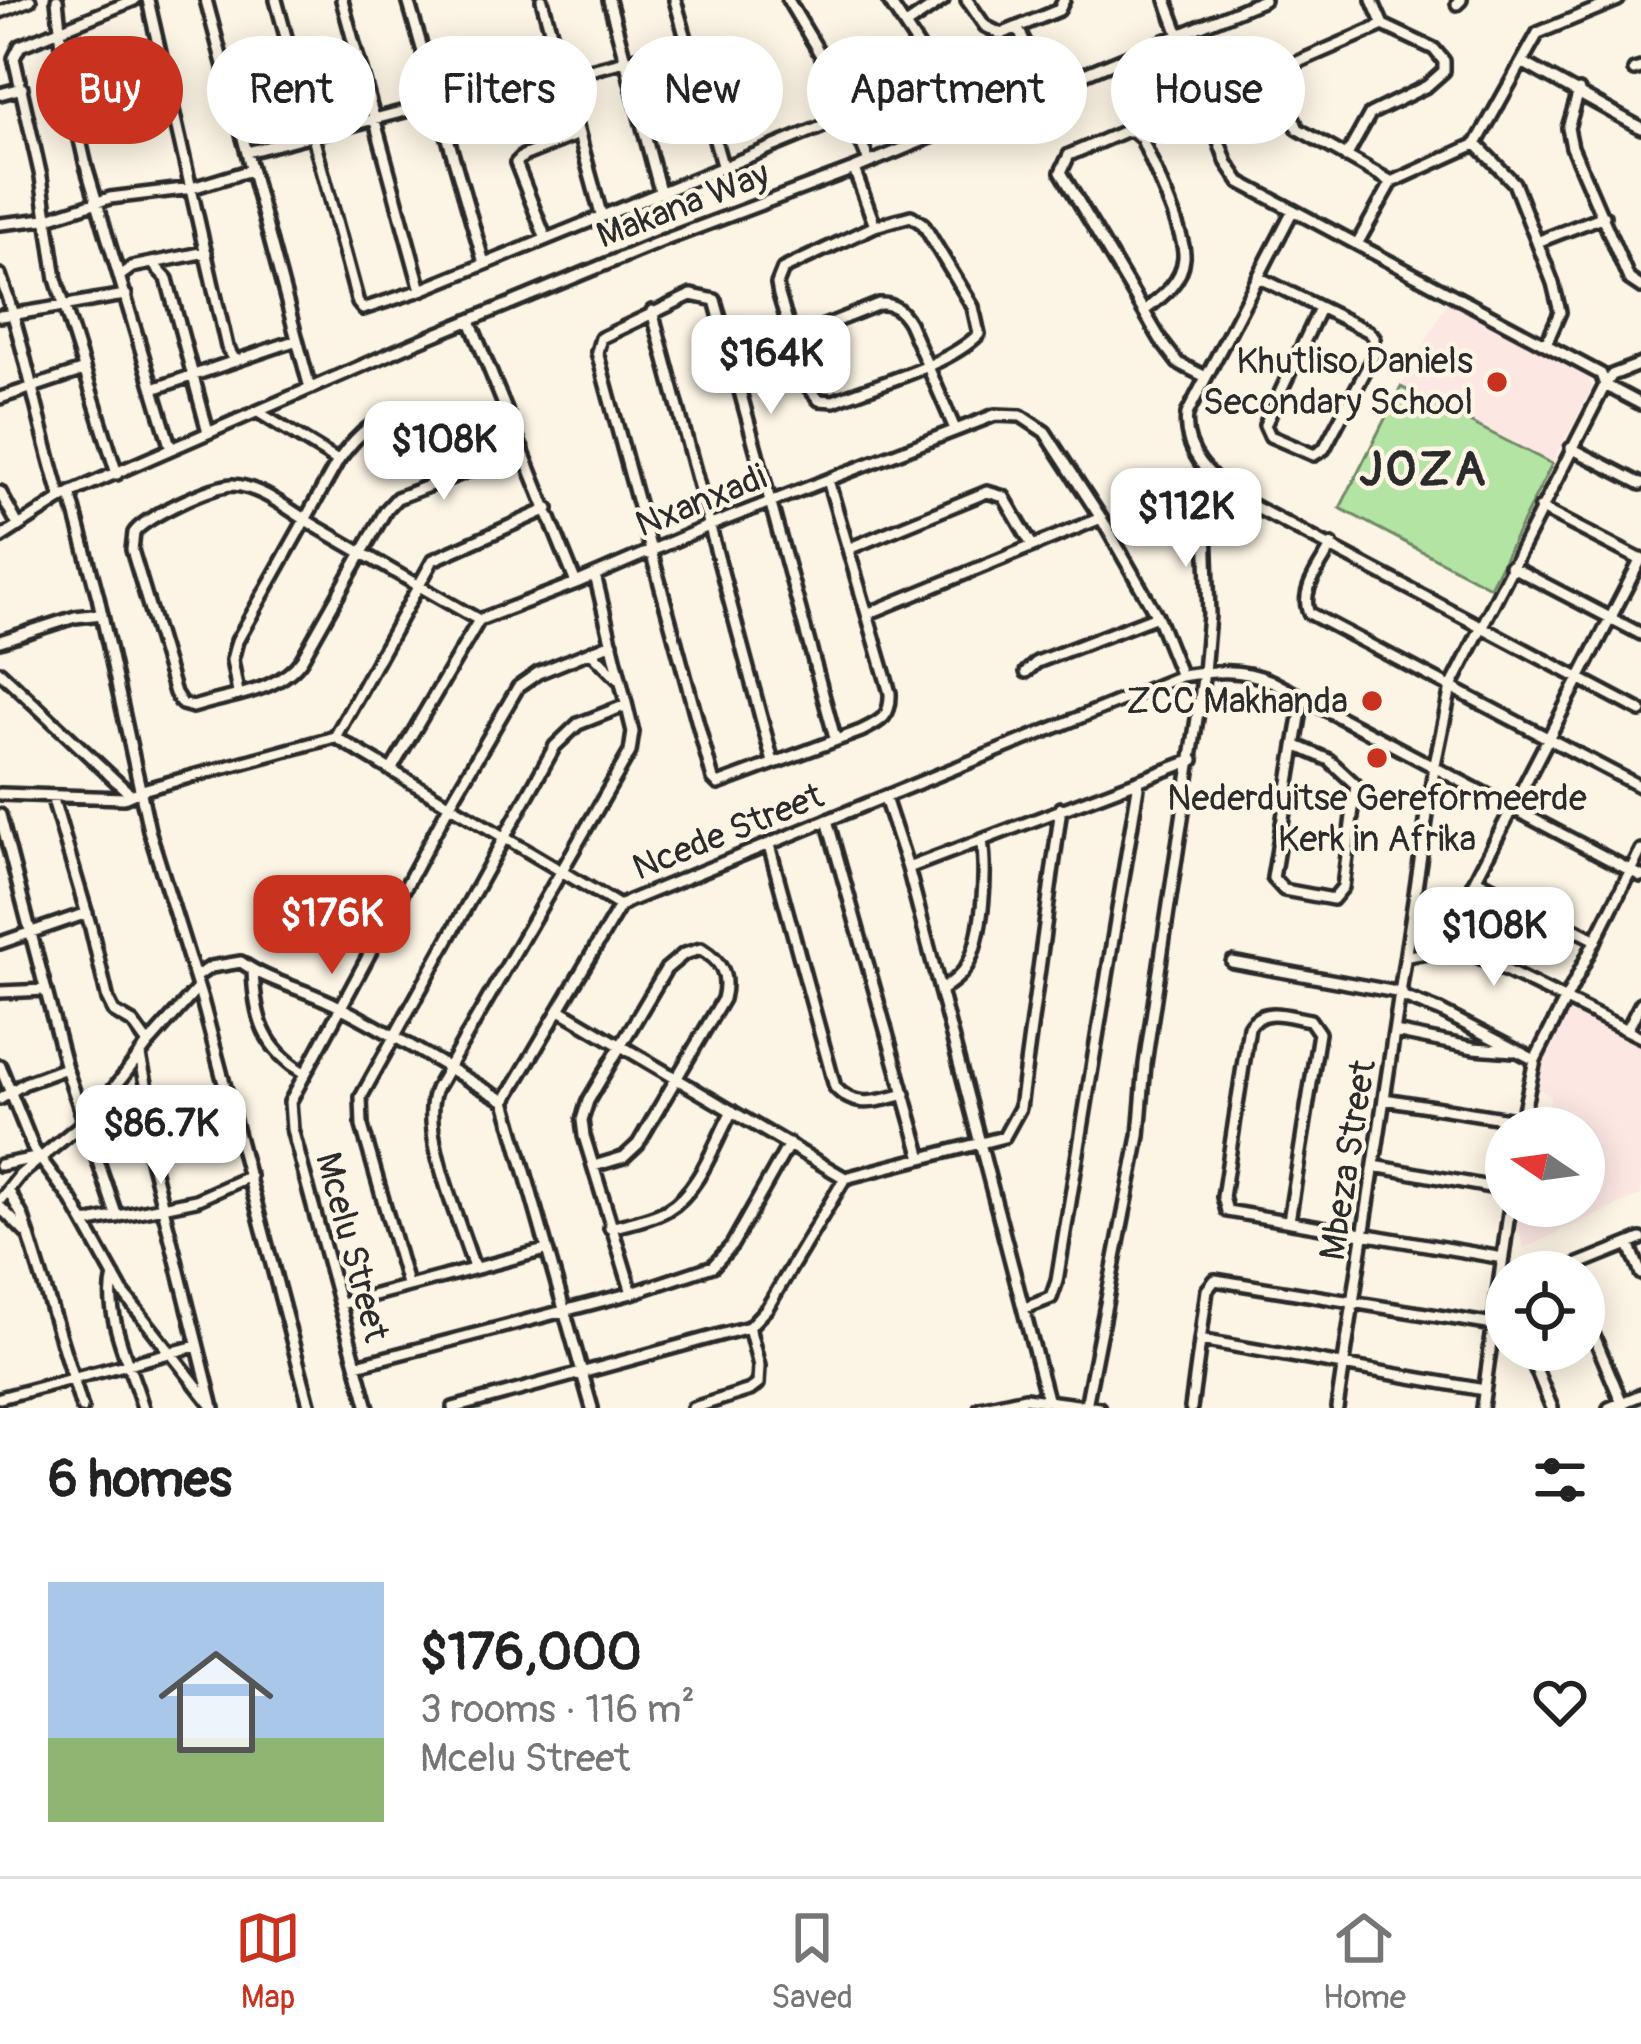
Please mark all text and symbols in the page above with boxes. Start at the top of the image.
chip: Buy [36,36,183,144]
chip: Rent [207,36,375,144]
chip: Filters [399,36,597,144]
chip: New [621,36,783,144]
chip: Apartment [807,36,1087,144]
chip: House [1111,36,1305,144]
street label: Makana Way [590,152,776,258]
pin: $164K [687,315,855,417]
text: $164K [718,329,824,378]
place label: Khutliso Daniels Secondary School [1203,339,1473,425]
marker: Khutliso Daniels Secondary School [1484,369,1510,395]
pin: $108K [360,401,528,503]
text: $108K [391,415,497,464]
district label: JOZA [1359,440,1489,500]
street label: Nxanxadi [629,454,773,548]
pin: $112K [1102,468,1270,570]
text: $112K [1138,482,1234,531]
place label: ZCC Makhanda [1126,679,1348,724]
marker: ZCC Makhanda [1359,688,1385,714]
marker: Nederduitse Gereformeerde Kerk in Afrika [1364,745,1390,771]
street label: Ncede Street [626,773,830,891]
place label: Nederduitse Gereformeerde Kerk in Afrika [1167,776,1587,862]
pin: $176K [248,875,416,977]
pin: $108K [1410,887,1578,989]
text: $176K [280,889,384,938]
text: $108K [1441,901,1547,950]
street label: Mbeza Street [1310,1056,1386,1263]
pin: $86.7K [63,1085,259,1187]
text: $86.7K [103,1099,219,1148]
north arrow [1485,1107,1605,1227]
map controls [1485,1107,1605,1371]
street label: Mcelu Street [305,1147,399,1347]
button: locate [1485,1251,1605,1371]
icon: filters [1527,1447,1593,1513]
text: 6 homes [48,1448,232,1512]
text: $176,000 [420,1621,642,1685]
icon: home [144,1630,288,1774]
icon: heart [1527,1669,1593,1735]
text: 3 rooms · 116 m² [420,1685,695,1734]
text: Mcelu Street [420,1734,630,1783]
tab: Map [235,1905,301,2018]
tab: Saved [771,1905,853,2018]
tab: Home [1323,1905,1406,2018]

